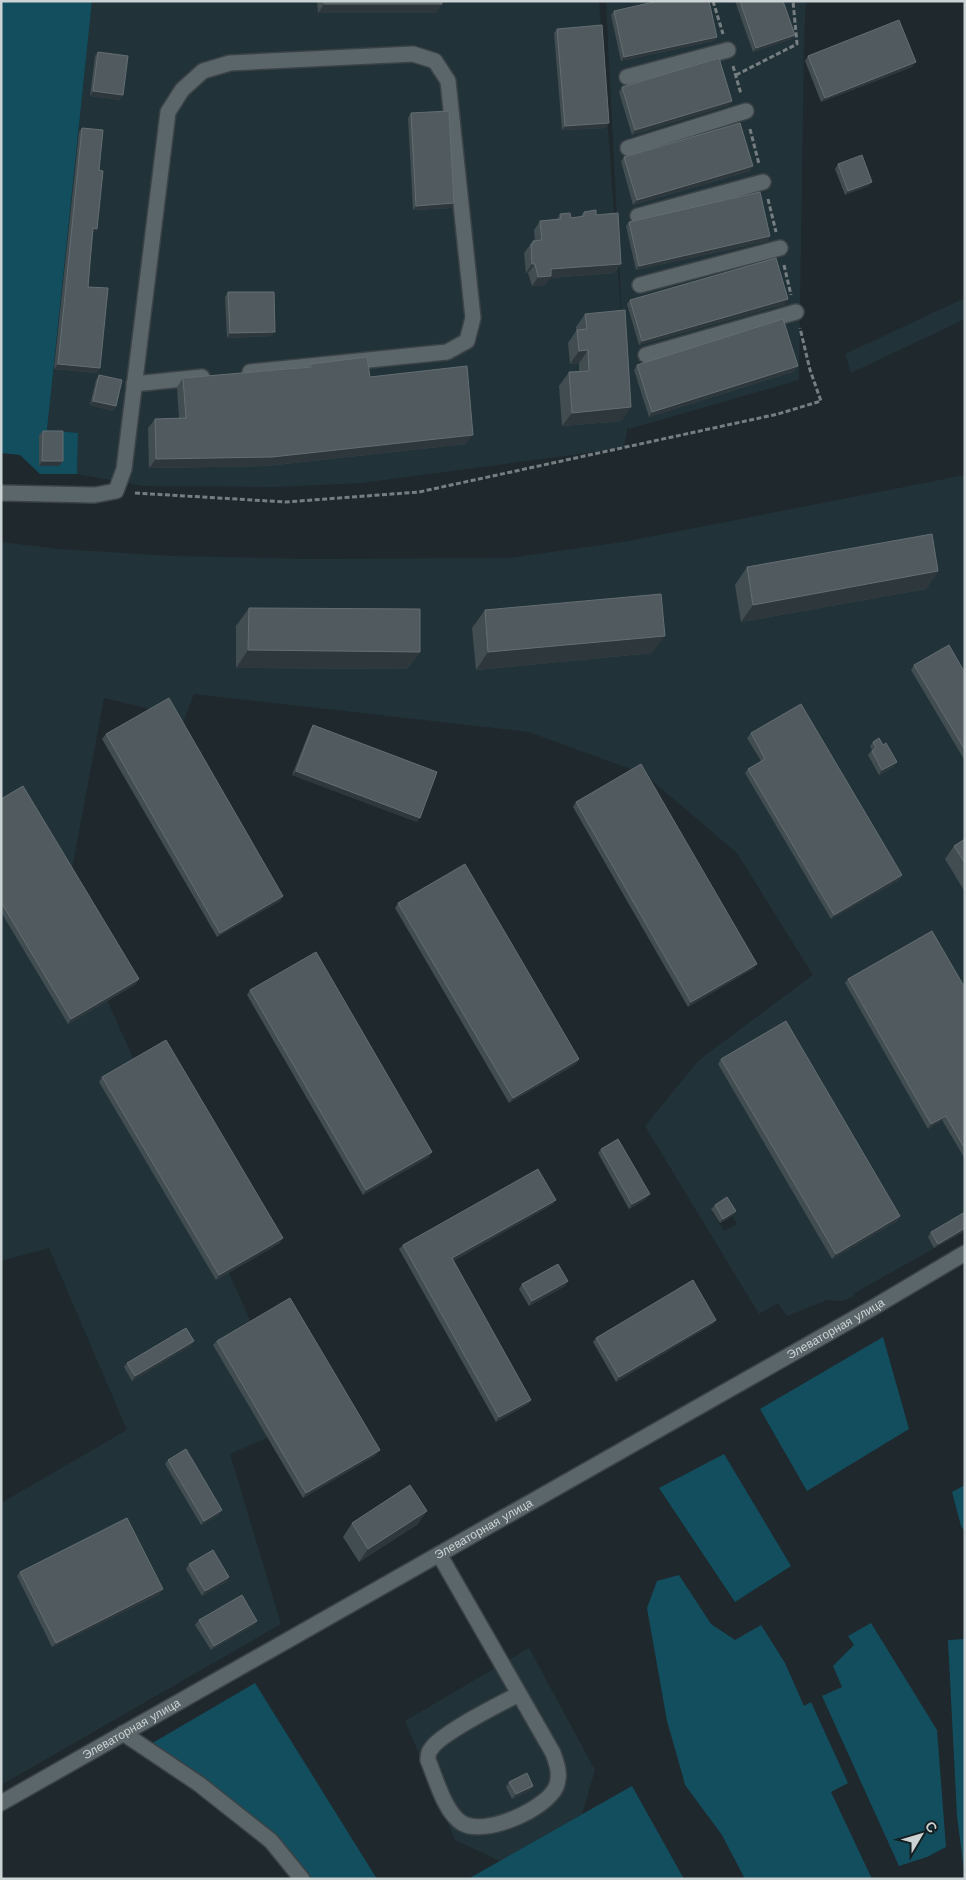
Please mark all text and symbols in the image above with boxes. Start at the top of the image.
street label: Элеваторная улица [784,1295,887,1362]
street label: Элеваторная улица [432,1495,535,1562]
street label: Элеваторная улица [80,1695,183,1762]
north arrow [896,1810,946,1860]
text: С [922,1818,941,1836]

